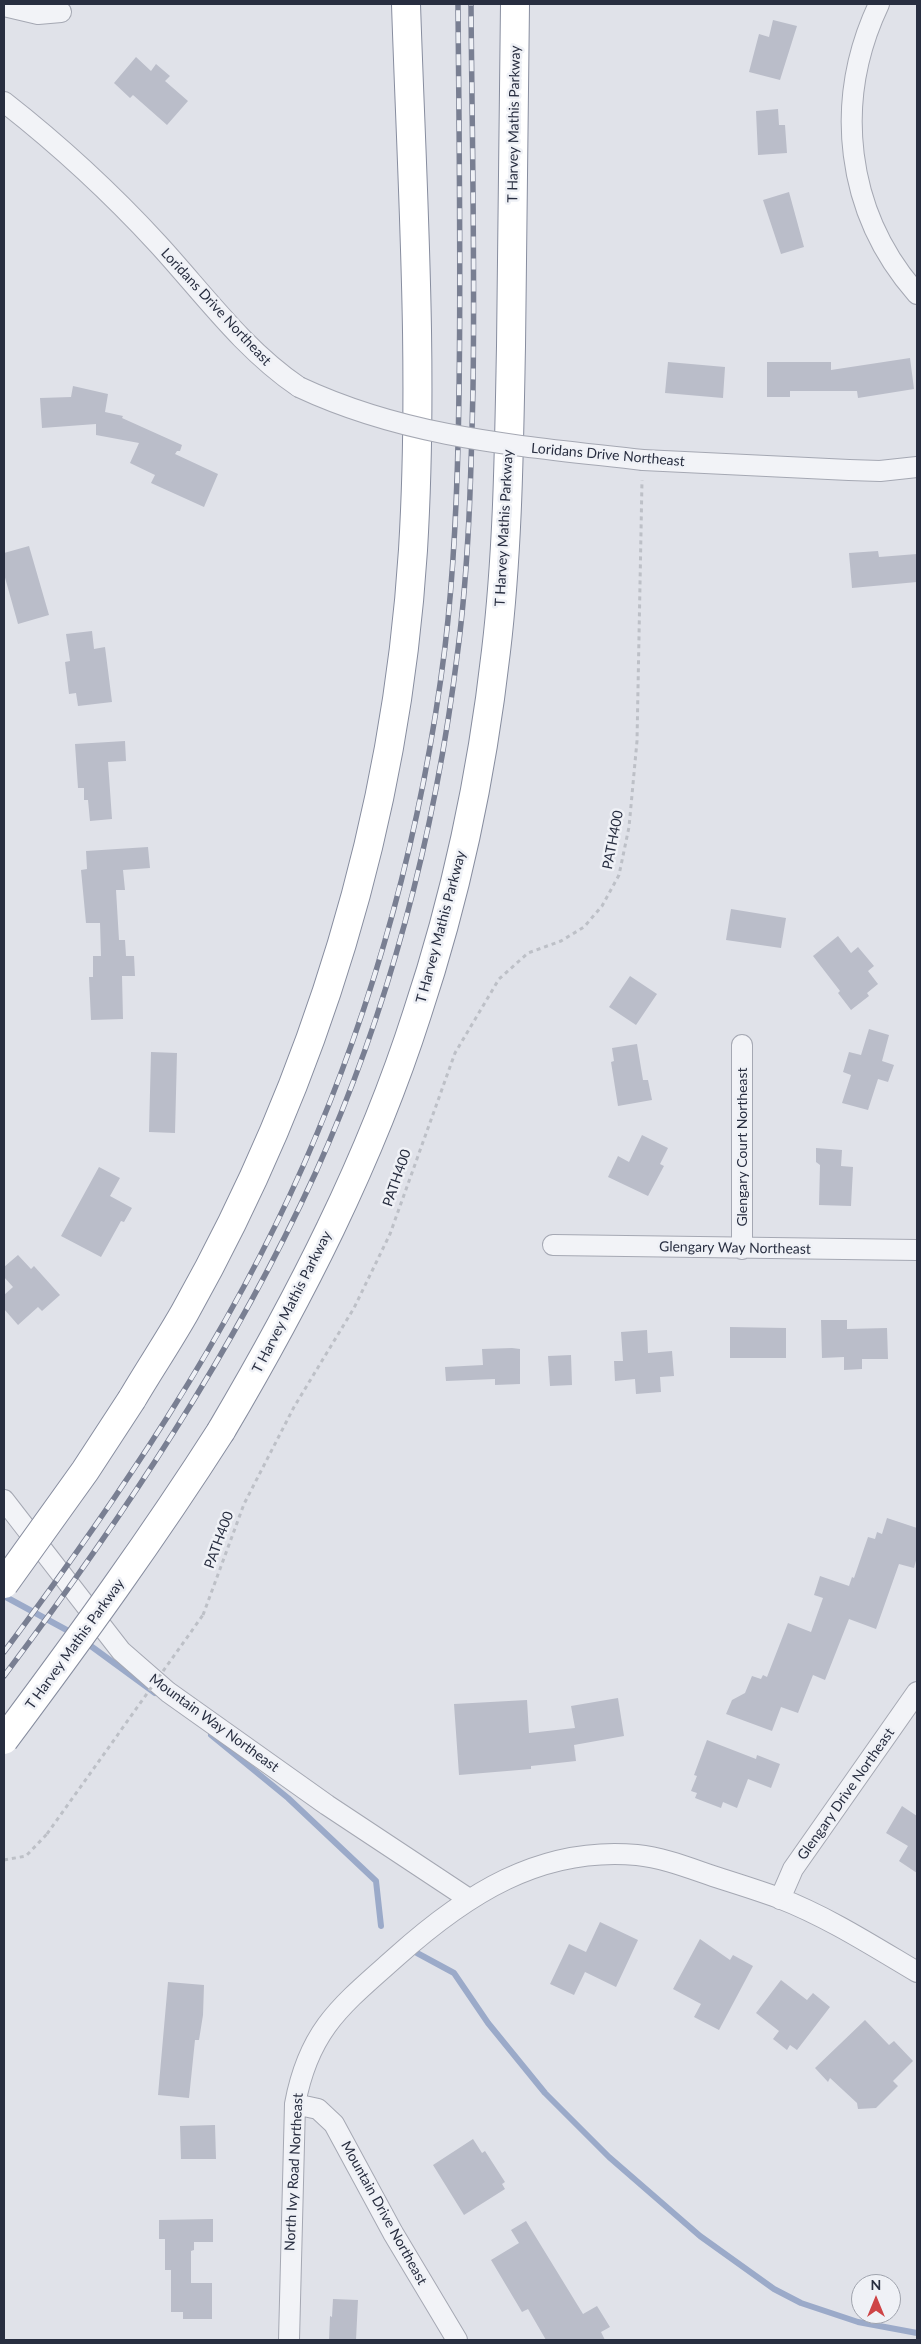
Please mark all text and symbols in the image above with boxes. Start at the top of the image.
street label: T Harvey Mathis Parkway [504,45,524,203]
street label: Loridans Drive Northeast [157,245,275,369]
street label: Loridans Drive Northeast [531,440,685,470]
street label: T Harvey Mathis Parkway [491,449,517,607]
street label: PATH400 [599,809,627,871]
street label: T Harvey Mathis Parkway [413,849,469,1005]
street label: Glengary Court Northeast [734,1067,750,1227]
street label: PATH400 [379,1147,415,1209]
street label: T Harvey Mathis Parkway [249,1228,335,1376]
street label: Glengary Way Northeast [659,1238,811,1258]
street label: PATH400 [201,1509,237,1571]
street label: T Harvey Mathis Parkway [22,1575,128,1713]
street label: Mountain Way Northeast [146,1670,282,1776]
street label: Glengary Drive Northeast [794,1725,898,1863]
street label: North Ivy Road Northeast [281,2093,307,2251]
street label: Mountain Drive Northeast [337,2138,431,2288]
north arrow [851,2274,901,2324]
text: N [871,2276,881,2293]

